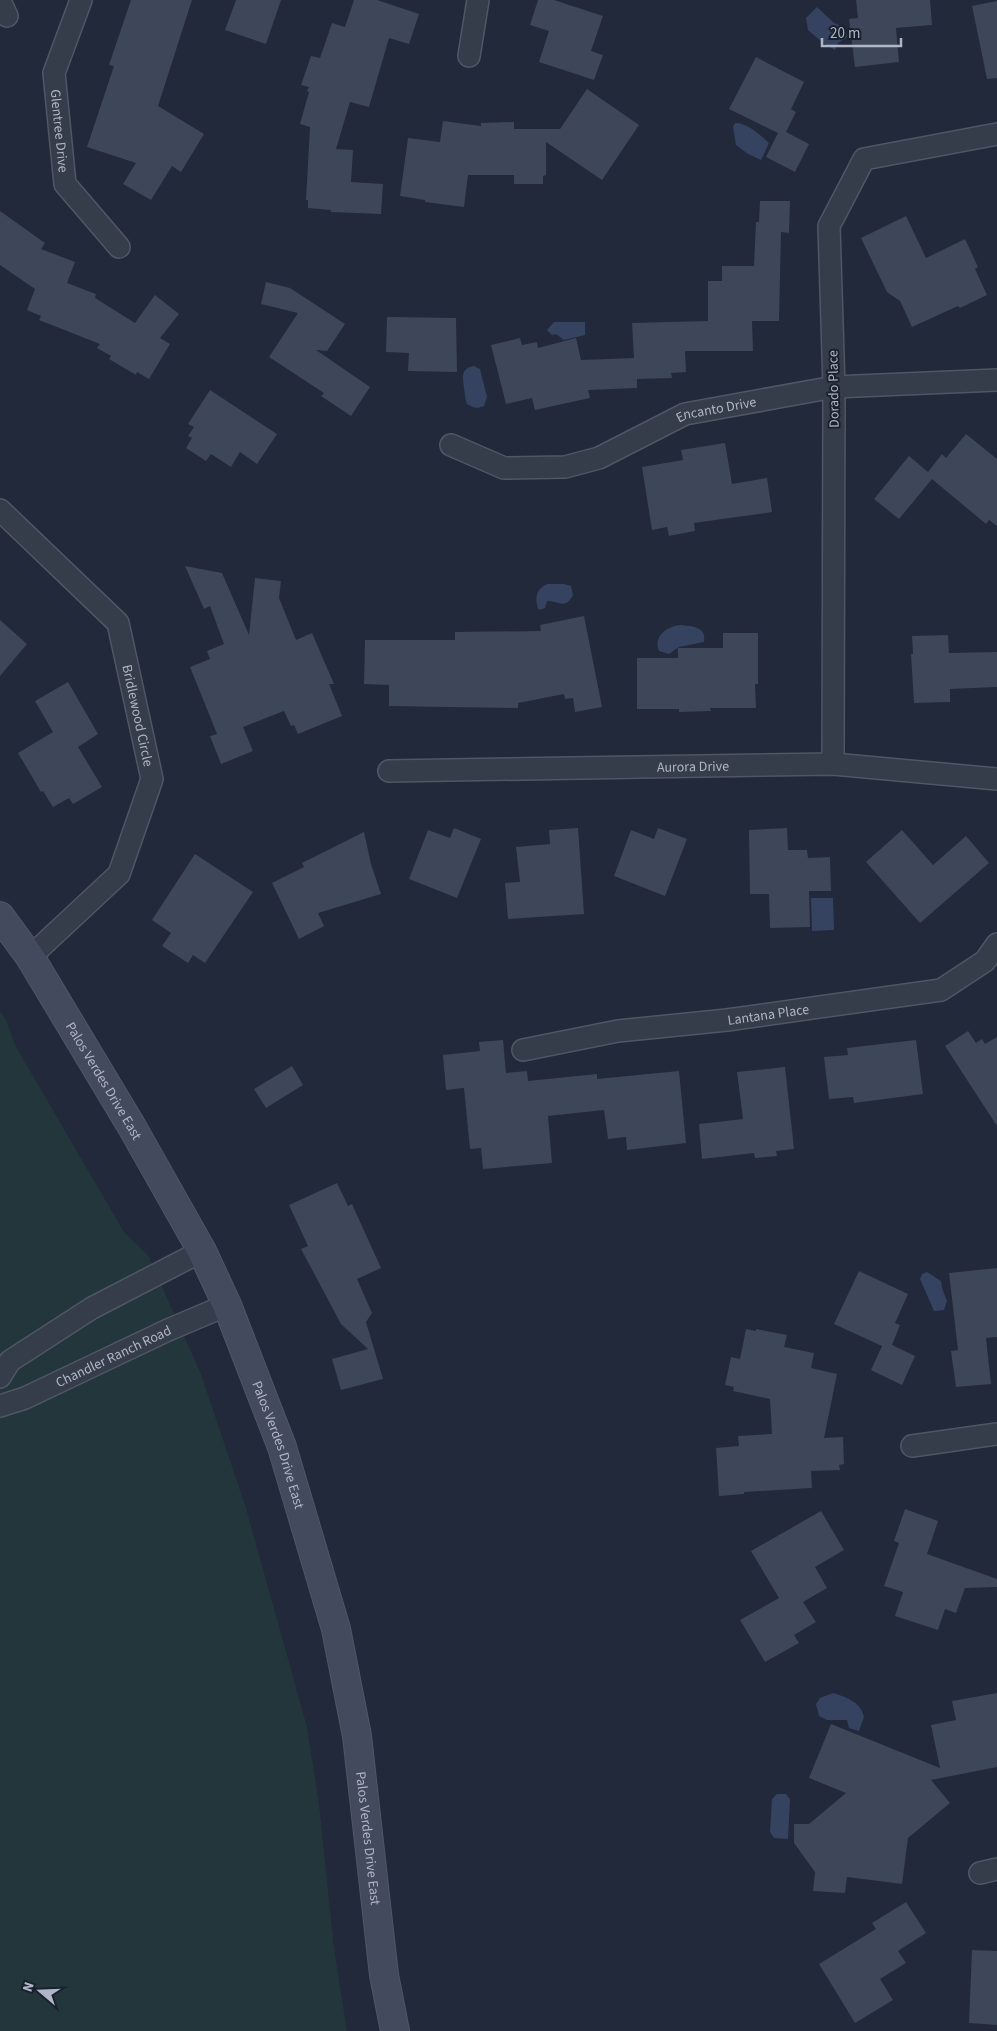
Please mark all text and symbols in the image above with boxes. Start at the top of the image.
scale bar [822,15,901,47]
text: 20 m [830,23,860,44]
street label: Glentree Drive [45,88,73,174]
street label: Dorado Place [823,350,845,428]
street label: Encanto Drive [673,392,758,428]
street label: Bridlewood Circle [116,663,158,769]
street label: Aurora Drive [657,757,729,778]
street label: Lantana Place [726,1000,810,1031]
street label: Palos Verdes Drive East [60,1018,146,1144]
street label: Chandler Ranch Road [53,1321,175,1393]
street label: Palos Verdes Drive East [246,1378,309,1512]
street label: Palos Verdes Drive East [350,1770,385,1906]
north arrow [15,1966,65,2016]
text: N [18,1979,40,1995]

